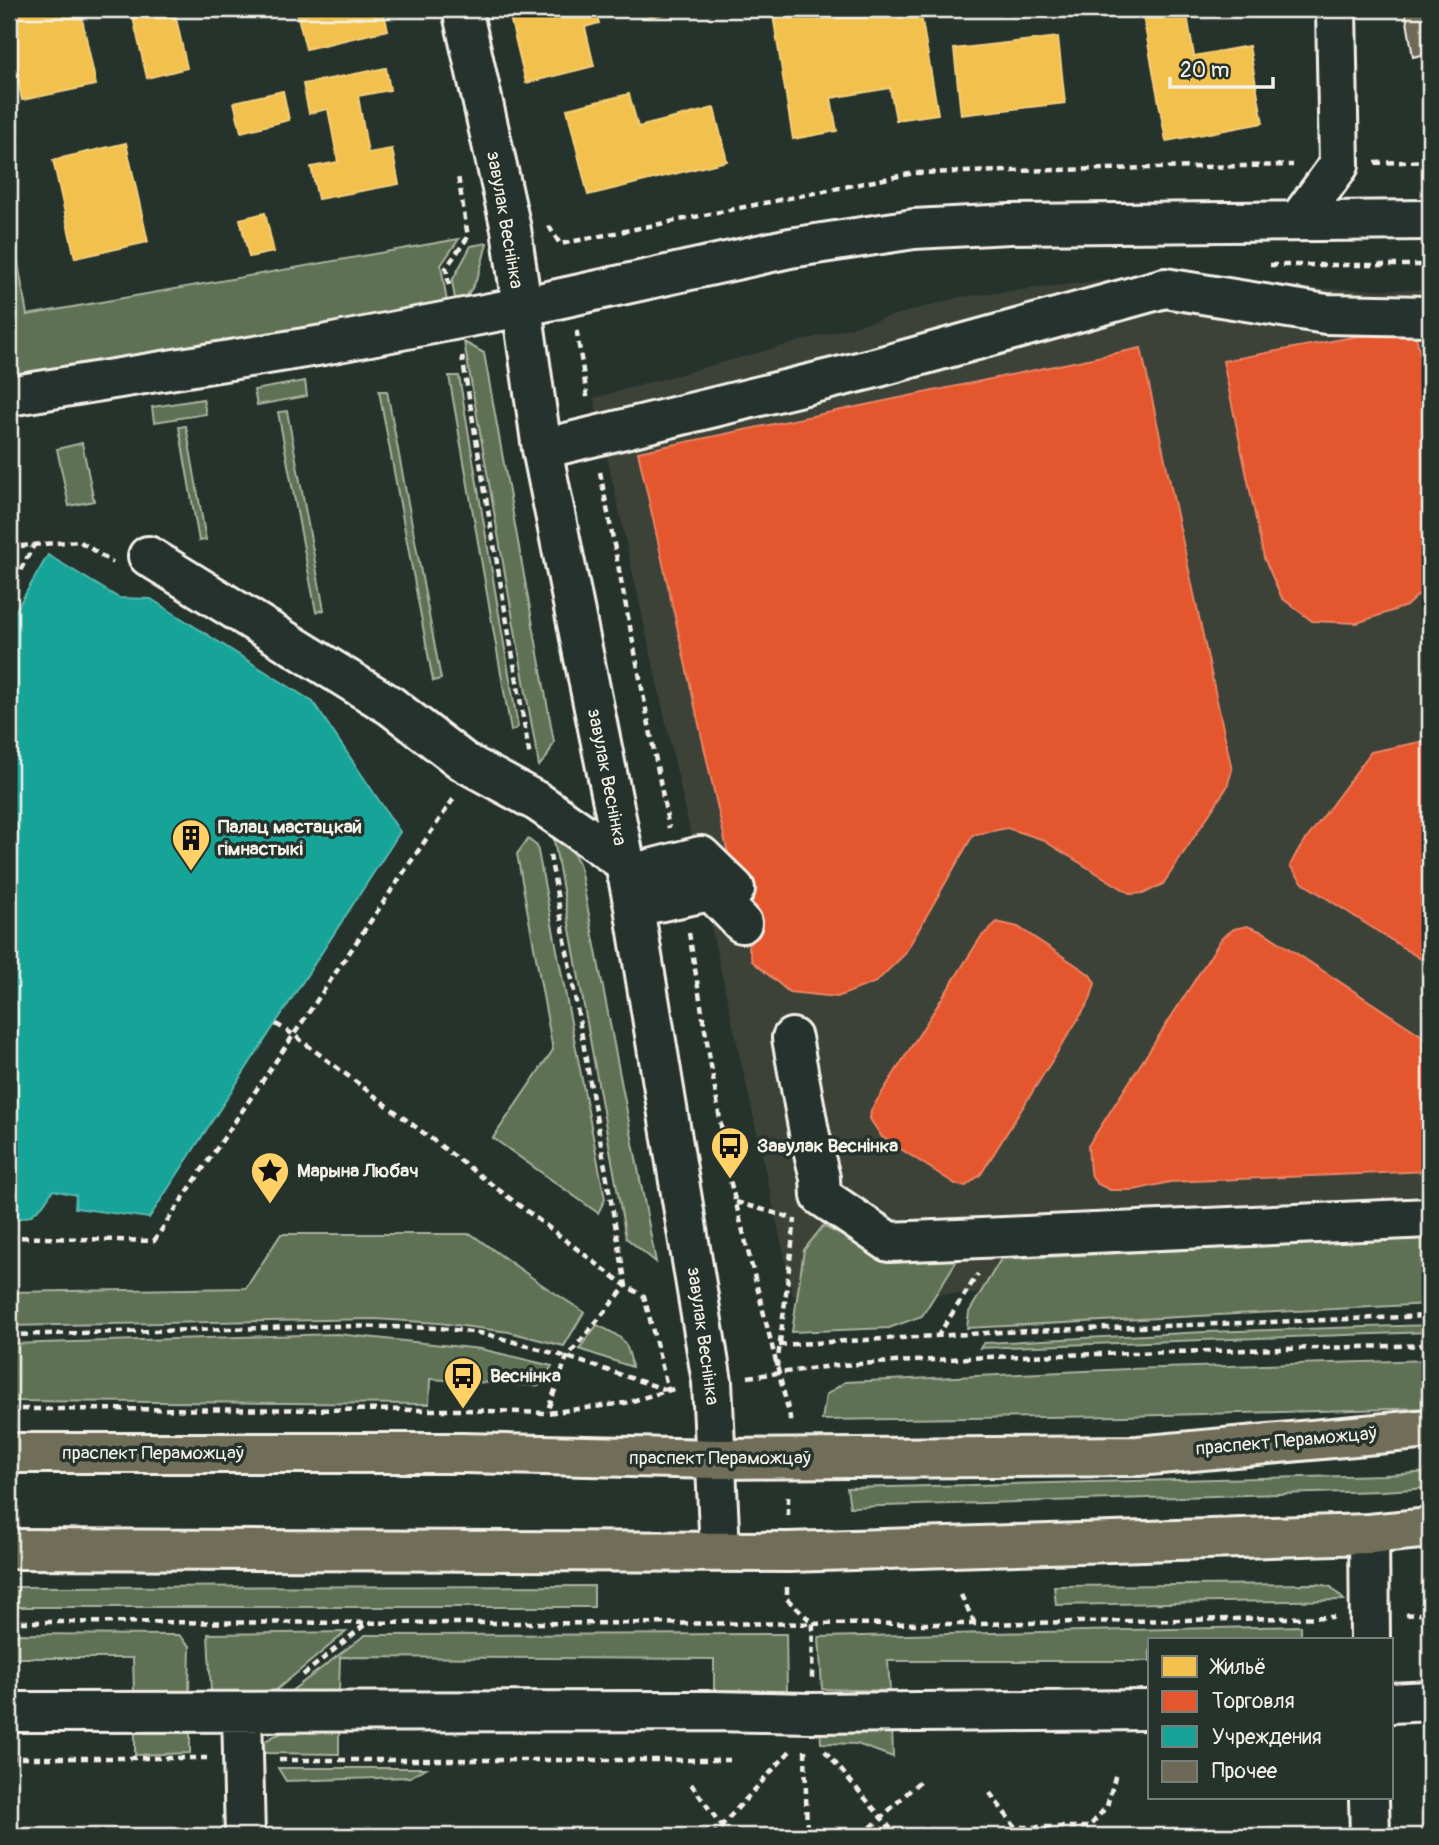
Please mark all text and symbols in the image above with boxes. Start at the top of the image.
scale bar [1170,46,1273,90]
text: 20 m [1180,57,1229,84]
street label: завулак Веснінка [481,149,529,291]
street label: завулак Веснінка [582,707,632,848]
place label: Палац мастацкай гімнастыкі [217,815,362,861]
building icon: Палац мастацкай гімнастыкі [170,817,212,872]
bus stop icon: Завулак Веснінка [709,1125,751,1180]
place label: Завулак Веснінка [757,1134,898,1158]
place icon: Марына Любач [249,1150,291,1205]
place label: Марына Любач [297,1159,419,1183]
street label: завулак Веснінка [681,1266,725,1407]
bus stop icon: Веснінка [442,1355,484,1410]
place label: Веснінка [490,1364,561,1388]
street label: праспект Пераможцаў [1194,1421,1378,1461]
street label: праспект Пераможцаў [62,1441,244,1465]
street label: праспект Пераможцаў [629,1446,811,1470]
legend [1148,1638,1394,1800]
text: Жильё [1209,1654,1266,1681]
text: Торговля [1212,1688,1295,1715]
text: Учреждения [1212,1724,1322,1751]
text: Прочее [1212,1758,1278,1785]

